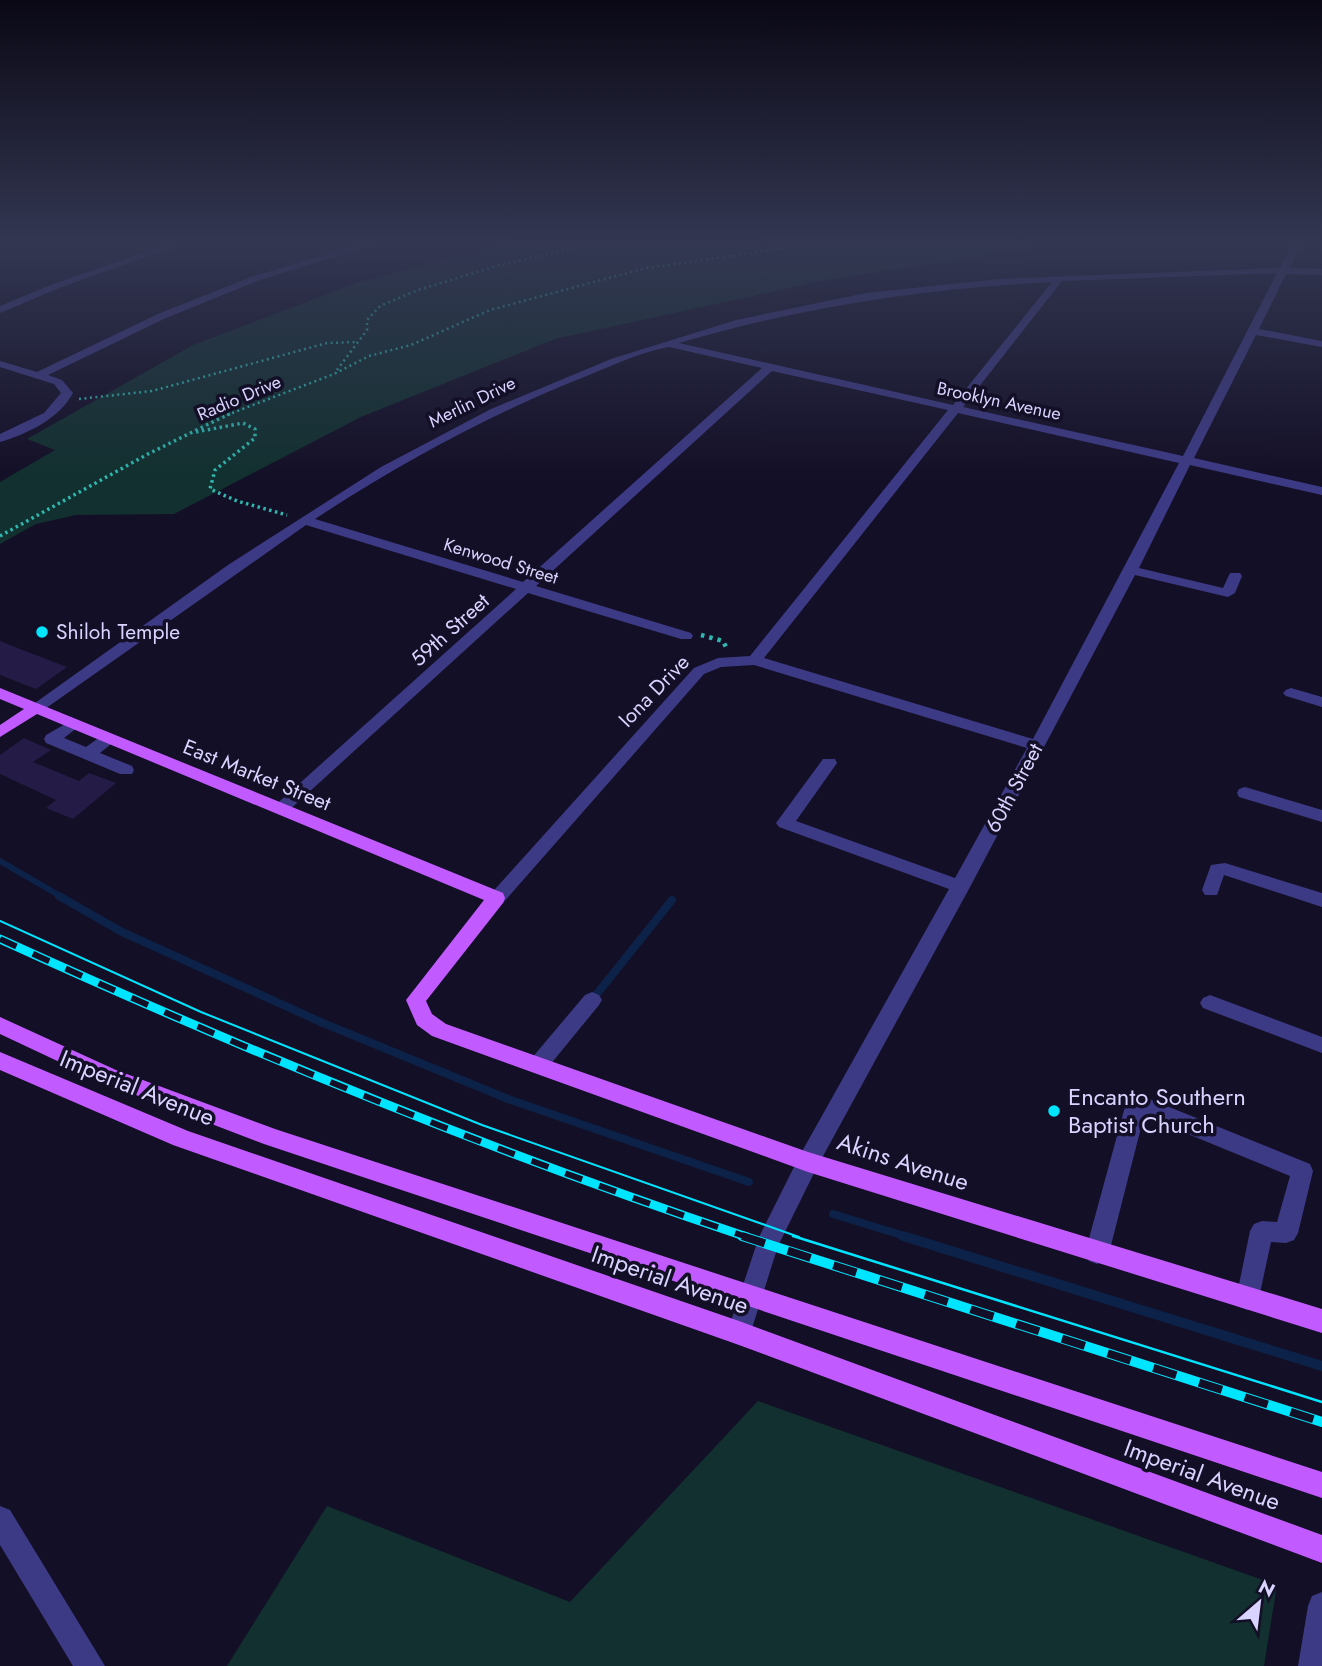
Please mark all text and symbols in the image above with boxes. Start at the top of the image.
street label: Radio Drive [193,369,285,427]
street label: Merlin Drive [424,370,520,434]
street label: Brooklyn Avenue [934,375,1064,427]
street label: Kenwood Street [441,531,562,591]
street label: 59th Street [404,587,496,673]
place label: Shiloh Temple [56,617,180,647]
marker: Shiloh Temple [34,624,50,640]
street label: Iona Drive [612,648,696,734]
street label: East Market Street [179,732,335,818]
street label: 60th Street [978,738,1050,838]
street label: Imperial Avenue [55,1041,220,1135]
place label: Encanto Southern Baptist Church [1068,1079,1246,1142]
marker: Encanto Southern Baptist Church [1046,1103,1062,1119]
street label: Akins Avenue [833,1124,974,1199]
street label: Imperial Avenue [587,1236,753,1323]
street label: Imperial Avenue [1119,1430,1285,1519]
north arrow [1224,1568,1294,1638]
text: N [1254,1573,1280,1604]

